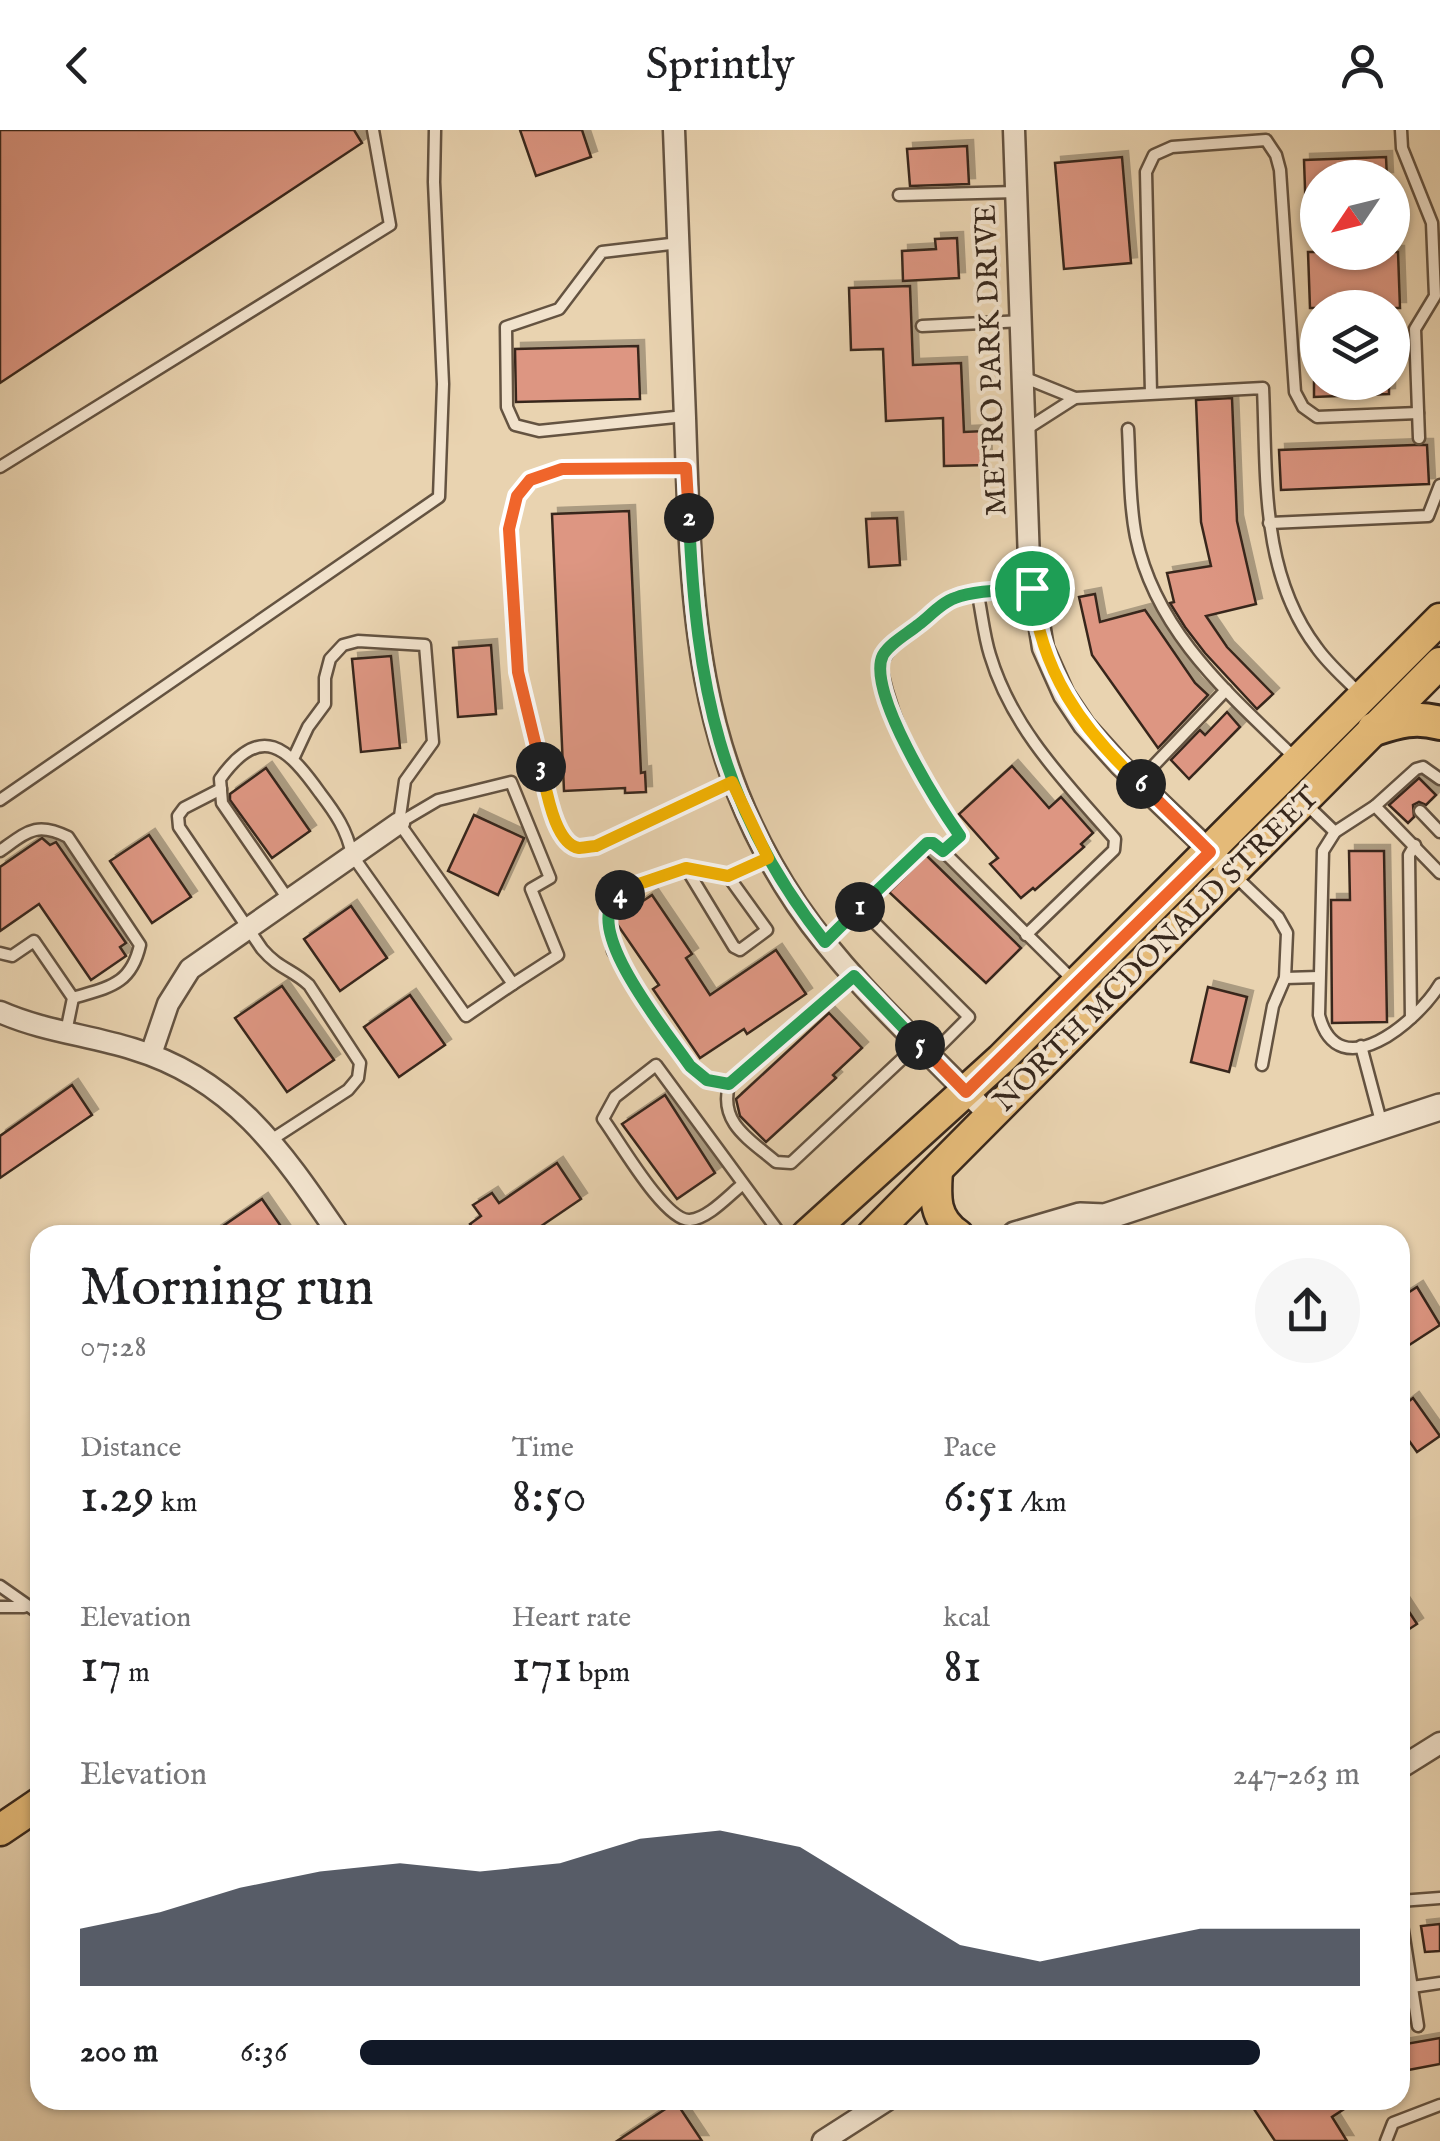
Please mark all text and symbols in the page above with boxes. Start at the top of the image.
text: Sprintly [645,37,795,94]
icon: back [50,38,105,93]
icon: person [1335,38,1390,93]
north arrow [1300,160,1410,270]
map controls [1300,160,1410,400]
street label: METRO PARK DRIVE [968,204,1016,516]
button: layers [1300,290,1410,400]
pin: 2 [664,493,714,543]
text: 2 [682,500,696,535]
pin [990,546,1075,631]
icon: arrive [1005,561,1060,616]
pin: 3 [516,742,566,792]
text: 3 [536,749,546,784]
pin: 6 [1116,759,1166,809]
text: 6 [1135,766,1147,801]
street label: NORTH MCDONALD STREET [986,779,1328,1121]
pin: 4 [595,870,645,920]
text: 4 [613,877,627,912]
pin: 1 [835,882,885,932]
text: 1 [855,889,865,924]
pin: 5 [895,1020,945,1070]
text: 5 [915,1027,925,1062]
text: Morning run [80,1254,374,1324]
button: share [1255,1258,1360,1363]
text: 07:28 [80,1327,147,1368]
text: Distance [80,1431,181,1466]
text: Time [512,1431,574,1466]
text: Pace [943,1431,996,1466]
text: 1.29 [80,1466,155,1529]
text: 8:50 [512,1466,587,1529]
text: 6:51 [943,1466,1014,1529]
text: km [155,1486,197,1521]
text: /km [1014,1486,1067,1521]
text: Elevation [80,1601,191,1636]
text: Heart rate [512,1601,631,1636]
text: kcal [943,1601,990,1636]
text: 17 [80,1636,122,1699]
text: 171 [512,1636,572,1699]
text: 81 [943,1636,982,1699]
text: m [122,1656,150,1691]
text: bpm [572,1656,630,1691]
text: Elevation [80,1755,207,1796]
text: 247–263 m [1232,1755,1360,1796]
text: 200 m [80,2032,158,2073]
text: 6:36 [240,2032,287,2073]

